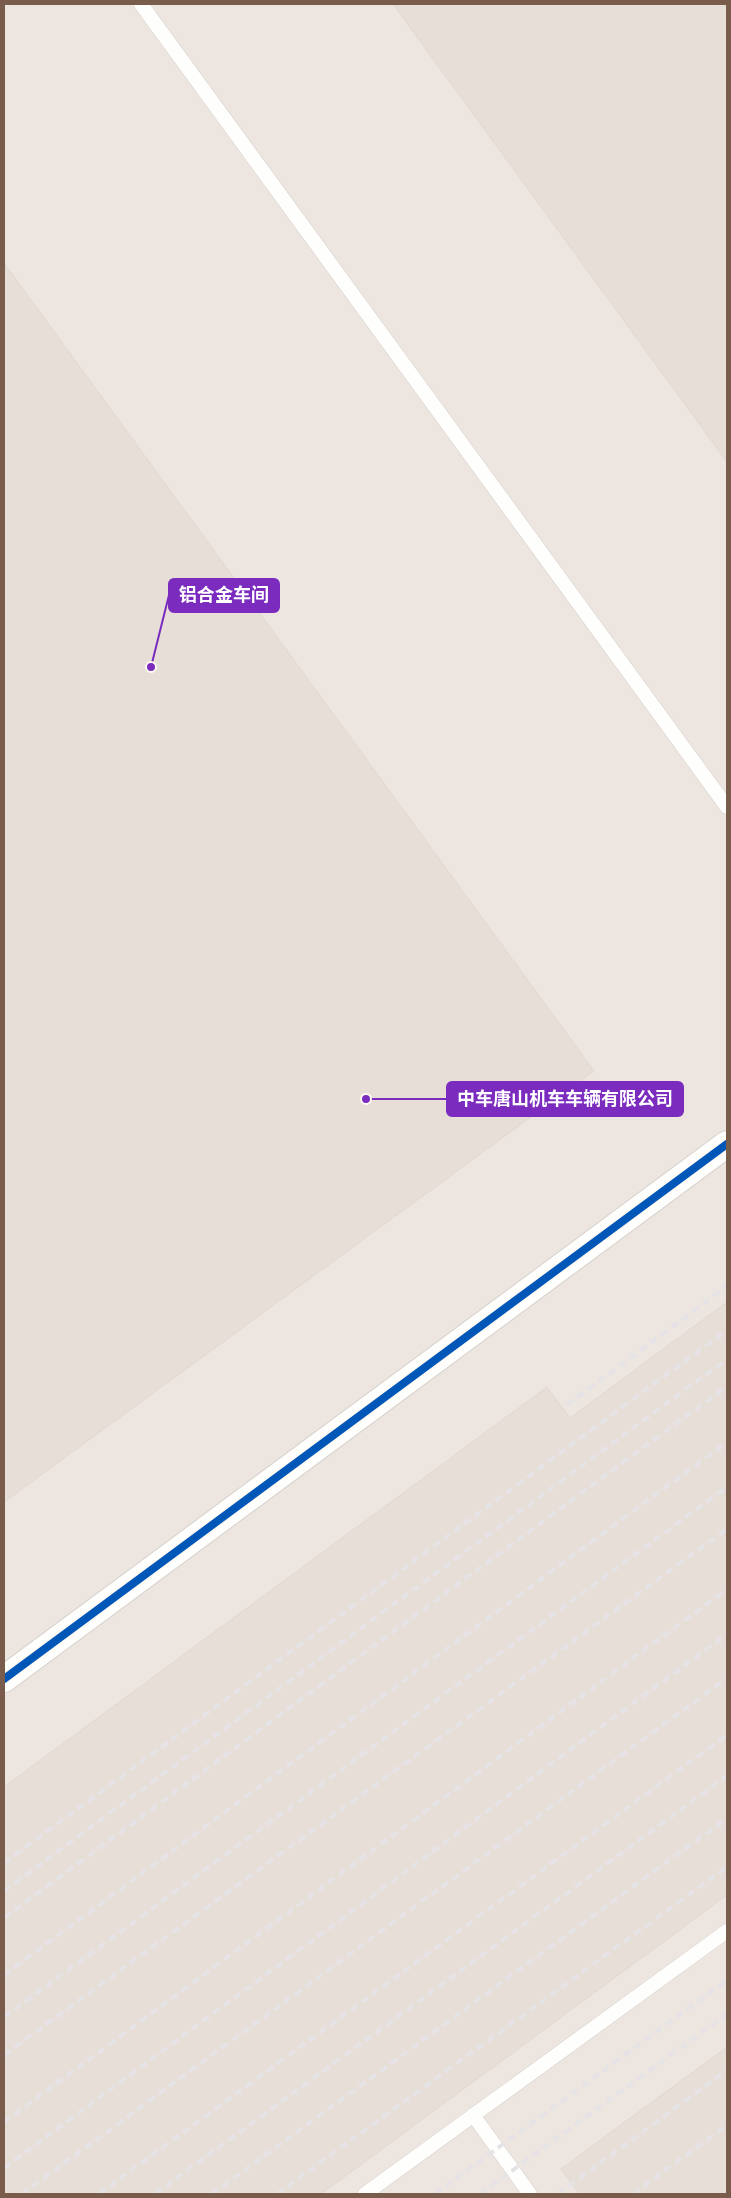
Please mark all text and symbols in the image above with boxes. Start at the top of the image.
callout: 铝合金车间 [169,579,279,612]
text: 铝合金车间 [179,584,269,606]
callout: 中车唐山机车车辆有限公司 [447,1082,683,1116]
text: 中车唐山机车车辆有限公司 [457,1088,673,1110]

